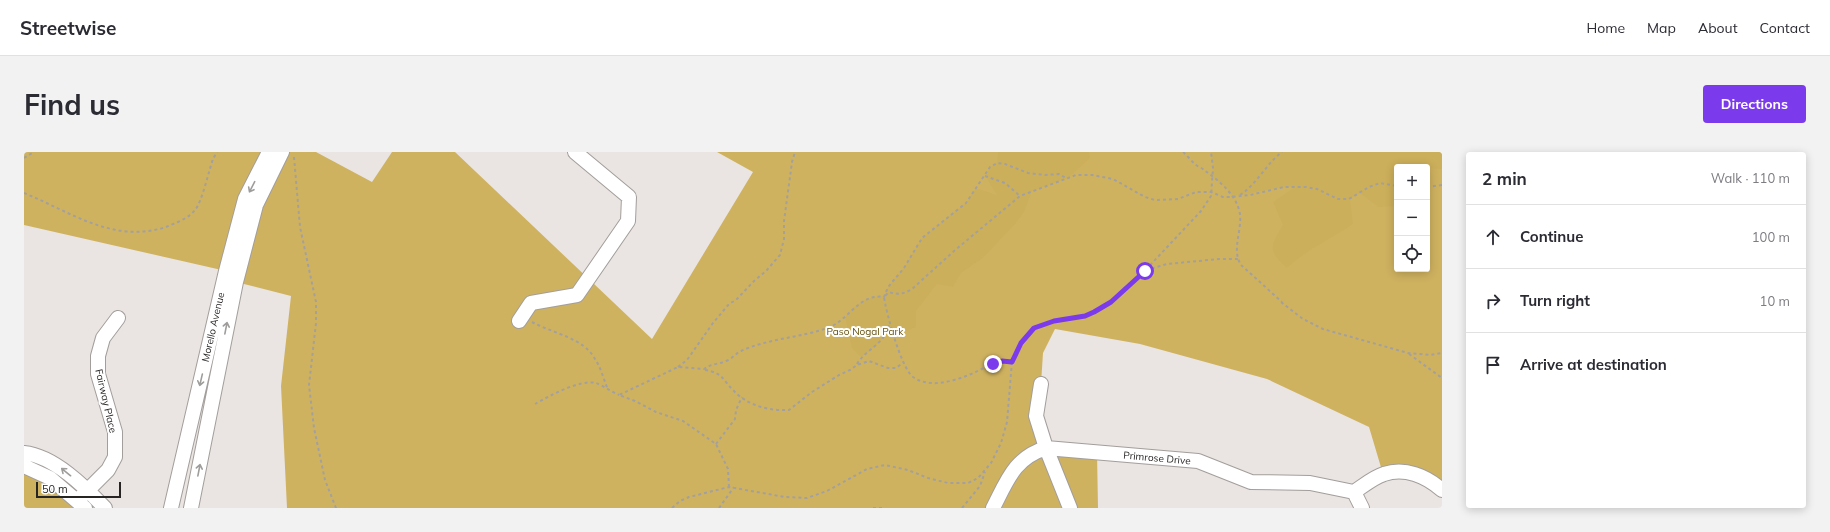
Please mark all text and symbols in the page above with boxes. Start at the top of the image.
text: Streetwise [20,16,116,40]
text: Home [1586,19,1625,37]
text: Map [1647,19,1676,37]
text: About [1698,19,1738,37]
text: Contact [1760,19,1810,37]
button: Directions [1703,85,1806,123]
text: Find us [24,87,120,122]
map controls [1394,164,1430,272]
button: + [1394,164,1430,200]
text: 2 min [1482,168,1527,189]
text: Walk · 110 m [1711,170,1790,186]
one-way arrow [247,180,255,192]
button: − [1394,200,1430,236]
icon: ahead [1482,226,1504,248]
text: Continue [1520,227,1583,246]
text: 100 m [1752,229,1790,245]
button: locate [1394,236,1430,272]
route start [1136,262,1154,280]
icon: right [1482,290,1504,312]
street label: Morello Avenue [199,291,227,363]
text: Turn right [1520,291,1590,310]
text: 10 m [1760,293,1790,309]
one-way arrow [223,322,231,335]
park label: Paso Nogal Park [827,325,904,338]
icon: arrive [1482,354,1504,376]
route end [984,355,1002,373]
text: Arrive at destination [1520,355,1667,374]
street label: Fairway Place [92,368,120,434]
one-way arrow [197,373,204,386]
street label: Primrose Drive [1123,449,1191,467]
one-way arrow [195,464,203,477]
one-way arrow [60,468,71,477]
scale bar [36,480,121,499]
text: 50 m [42,482,68,496]

